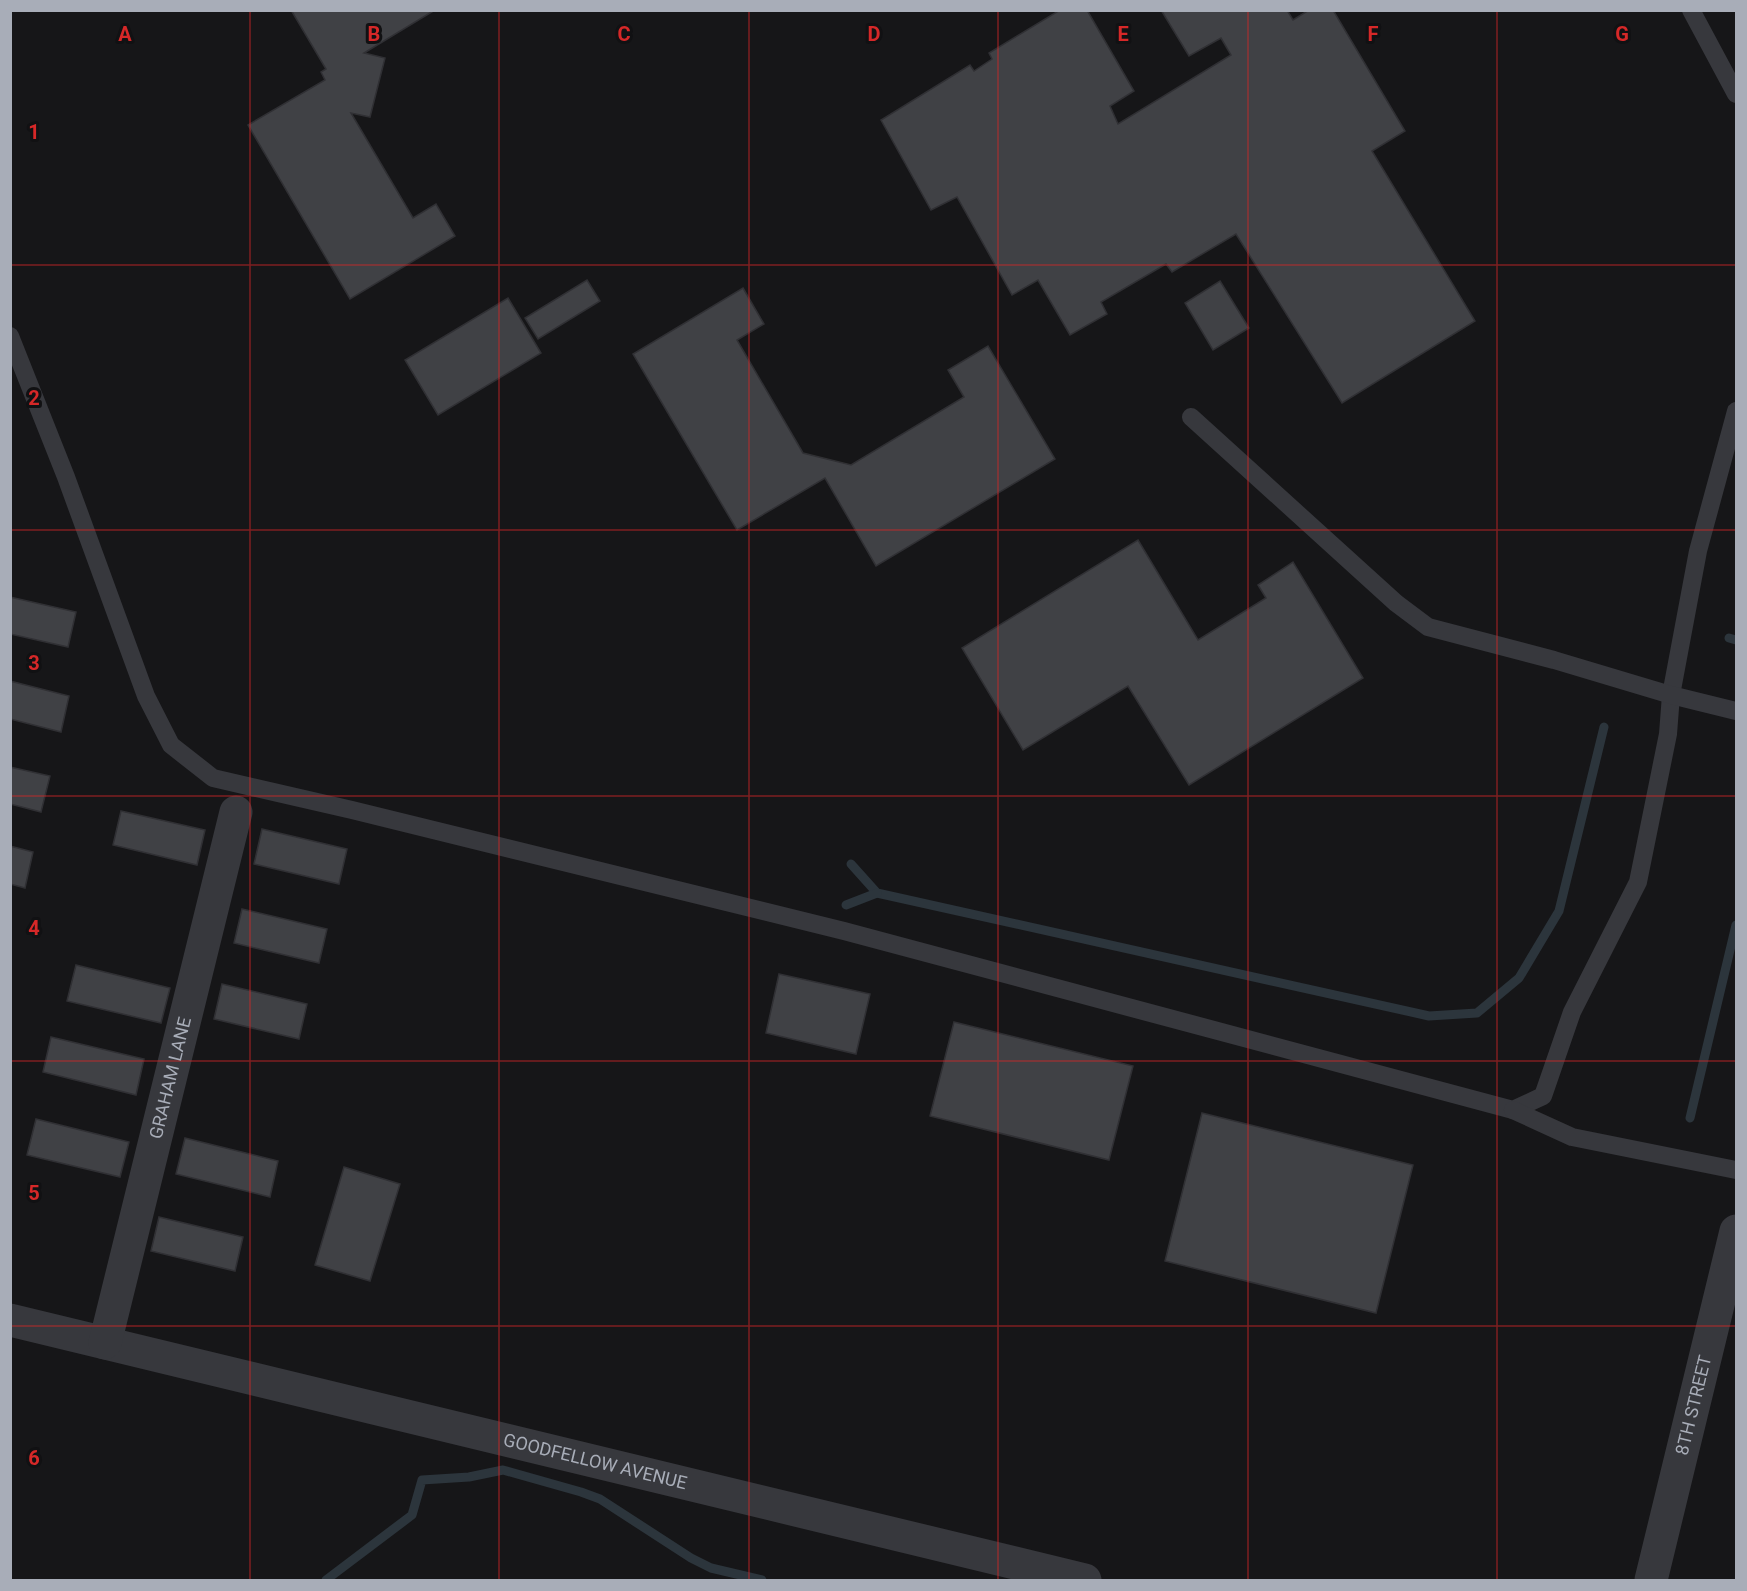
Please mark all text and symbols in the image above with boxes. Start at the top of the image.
text: A [118,22,132,46]
text: B [368,22,380,46]
text: C [617,22,631,46]
text: D [868,22,881,46]
text: E [1117,22,1129,46]
text: F [1368,22,1379,46]
text: G [1615,22,1629,46]
text: 1 [28,120,40,144]
text: 2 [28,386,40,410]
text: 3 [28,651,40,675]
text: 4 [28,916,40,940]
street label: GRAHAM LANE [145,1015,195,1141]
text: 5 [28,1181,40,1205]
street label: 8TH STREET [1671,1353,1715,1457]
street label: GOODFELLOW AVENUE [501,1429,689,1493]
text: 6 [28,1446,40,1470]

